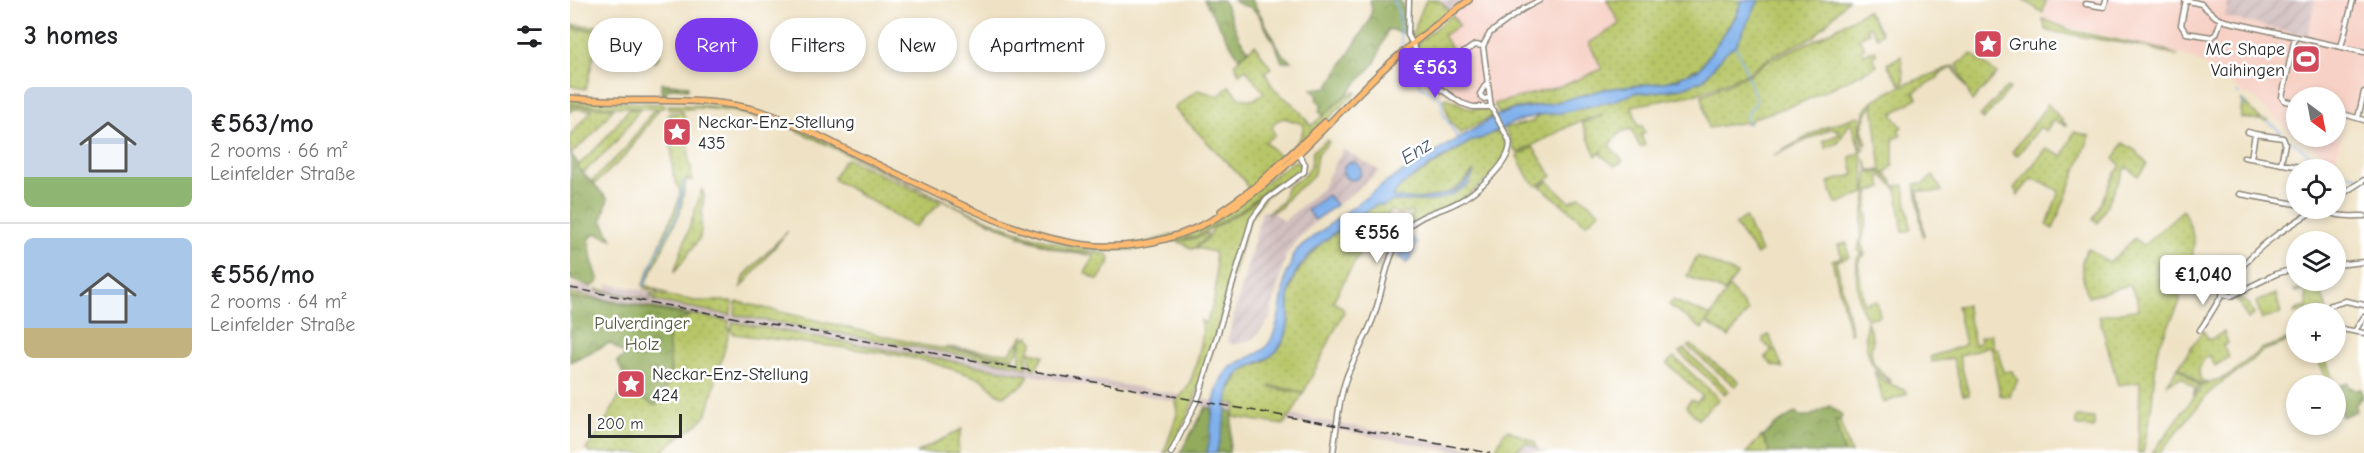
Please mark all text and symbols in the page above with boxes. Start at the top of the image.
chip: Buy [588,18,663,72]
chip: Rent [675,18,758,72]
chip: Filters [770,18,866,72]
chip: New [878,18,957,72]
chip: Apartment [969,18,1105,72]
icon: filters [513,20,546,53]
text: 3 homes [24,21,118,51]
place icon: Gruhe [1972,28,2004,60]
place label: Gruhe [2009,34,2057,55]
place label: MC Shape Vaihingen [2205,39,2285,81]
sports icon: MC Shape Vaihingen [2290,43,2322,75]
pin: €563 [1399,48,1471,99]
text: €563 [1413,56,1457,79]
north arrow [2286,87,2346,147]
map controls [2286,87,2346,435]
text: €563/mo [210,109,314,139]
icon: home [72,111,144,183]
place label: Neckar-Enz-Stellung 435 [698,112,855,154]
place icon: Neckar-Enz-Stellung 435 [661,116,693,148]
water label: Enz [1397,133,1436,169]
text: 2 rooms · 66 m² [210,139,348,162]
button: locate [2286,159,2346,219]
text: Leinfelder Straße [210,162,355,185]
pin: €556 [1341,213,1413,264]
text: €556 [1354,221,1400,244]
button: layers [2286,231,2346,291]
pin: €1,040 [2154,255,2252,306]
text: €556/mo [210,260,315,290]
icon: home [72,262,144,334]
text: €1,040 [2174,263,2232,286]
text: 2 rooms · 64 m² [210,290,346,313]
button: + [2286,303,2346,363]
text: Leinfelder Straße [210,313,355,336]
park label: Pulverdinger Holz [594,313,690,355]
place label: Neckar-Enz-Stellung 424 [652,364,809,406]
place icon: Neckar-Enz-Stellung 424 [615,368,647,400]
button: − [2286,375,2346,435]
scale bar [588,411,682,438]
text: 200 m [597,415,643,433]

